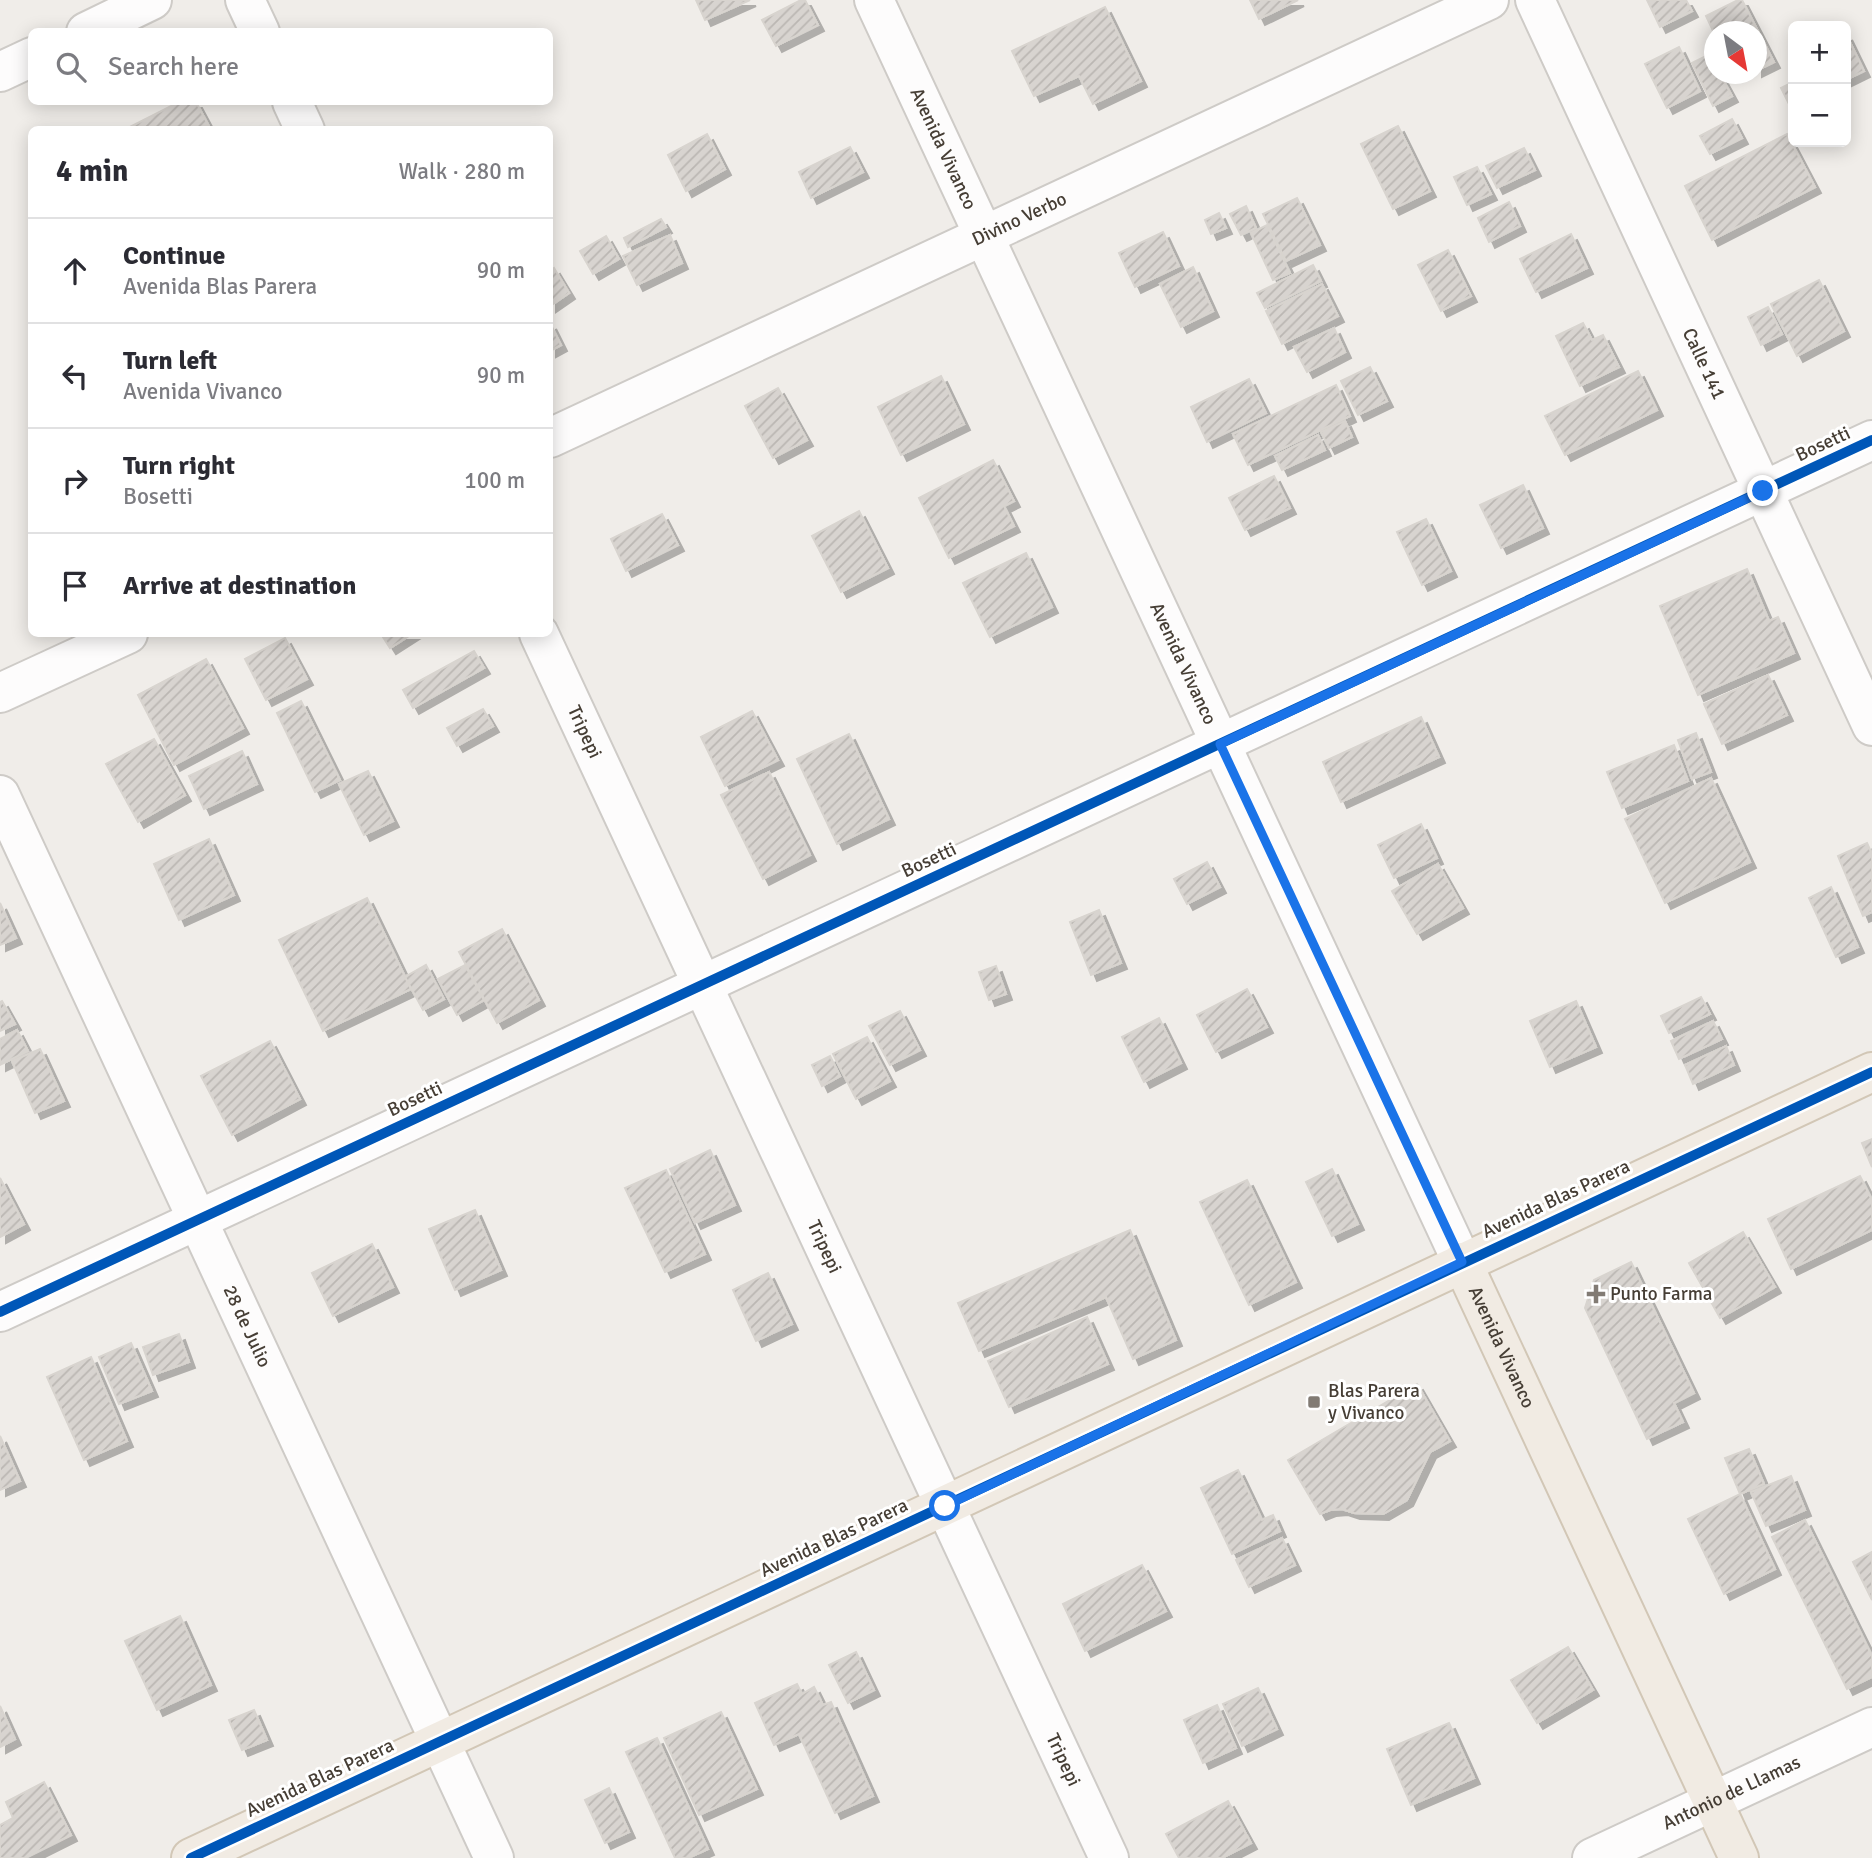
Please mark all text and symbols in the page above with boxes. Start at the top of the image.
north arrow [1704,21,1767,84]
map controls [1788,21,1851,147]
button: + [1788,21,1851,84]
search box [28,28,553,105]
icon: search [52,48,90,86]
text: Search here [108,51,239,83]
street label: Avenida Vivanco [905,84,982,214]
button: − [1788,84,1851,147]
text: 4 min [56,153,128,190]
text: Walk · 280 m [399,157,525,186]
street label: Divino Verbo [968,187,1071,251]
text: Continue [123,240,225,272]
icon: ahead [56,252,94,290]
text: 90 m [477,256,525,285]
text: Avenida Blas Parera [123,272,317,301]
street label: Calle 141 [1677,324,1731,403]
text: Turn left [123,345,217,377]
icon: left [56,357,94,395]
text: 90 m [477,361,525,390]
text: Avenida Vivanco [123,377,283,406]
street label: Bosetti [1792,421,1854,467]
text: Turn right [123,450,235,482]
icon: right [56,462,94,500]
text: 100 m [464,466,525,495]
route end [1747,475,1778,506]
text: Bosetti [123,482,193,511]
icon: arrive [56,567,94,605]
text: Arrive at destination [123,570,356,602]
street label: Avenida Vivanco [1144,599,1222,728]
street label: Tripepi [562,702,607,762]
street label: Bosetti [898,837,960,883]
street label: Bosetti [384,1076,446,1122]
street label: Avenida Blas Parera [1478,1154,1634,1244]
street label: Tripepi [802,1216,847,1277]
street label: 28 de Julio [218,1281,276,1371]
street label: Avenida Vivanco [1463,1282,1540,1412]
place label: Punto Farma [1610,1282,1713,1306]
marker: Punto Farma [1588,1286,1604,1302]
place label: Blas Parera y Vivanco [1328,1379,1420,1425]
marker: Blas Parera y Vivanco [1306,1394,1322,1410]
route start [929,1490,960,1521]
street label: Avenida Blas Parera [756,1493,912,1583]
street label: Tripepi [1041,1730,1086,1790]
street label: Avenida Blas Parera [242,1733,398,1823]
street label: Antonio de Llamas [1659,1750,1804,1835]

